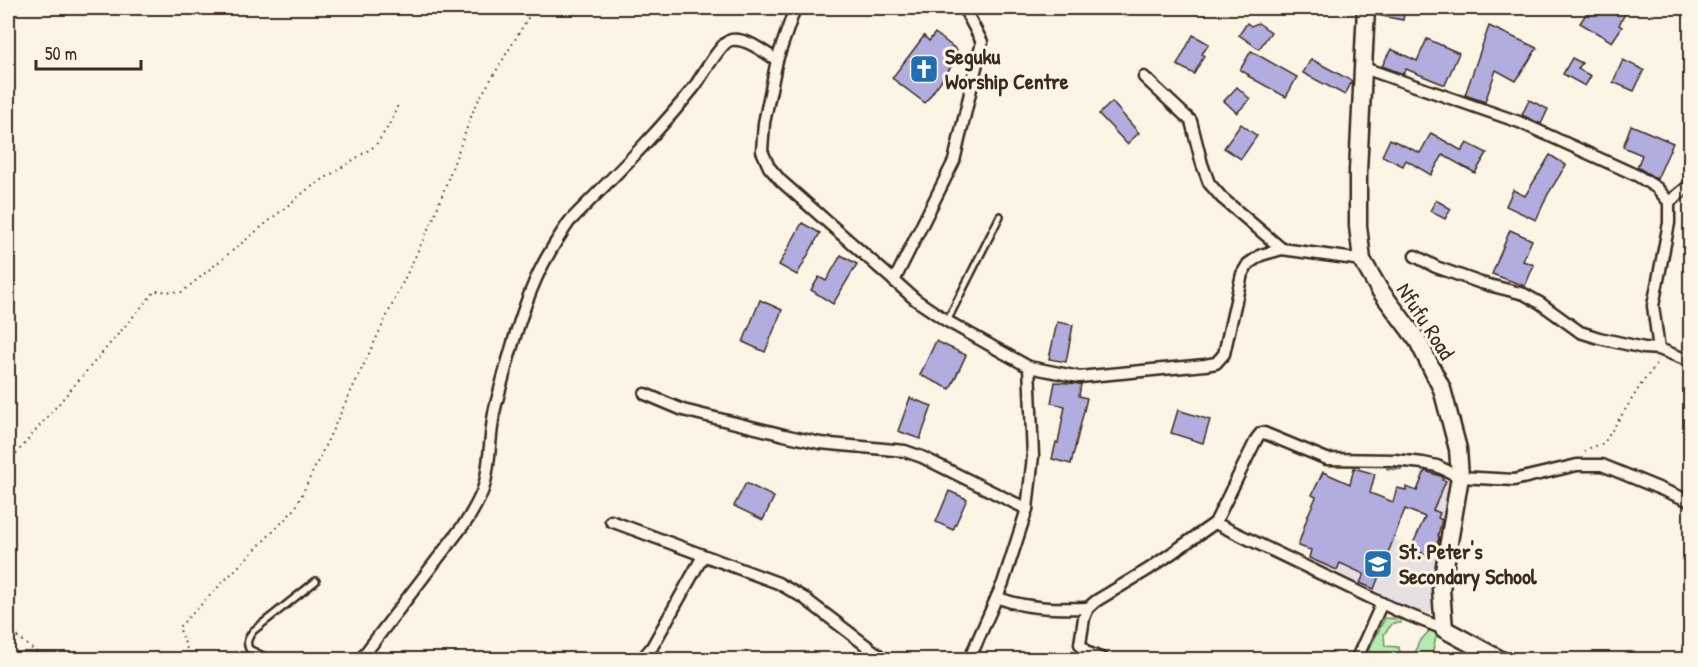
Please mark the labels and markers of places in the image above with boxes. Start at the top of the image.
place label: Seguku Worship Centre [945,41,1069,97]
church icon: Seguku Worship Centre [908,53,940,85]
place label: St. Peter's Secondary School [1399,536,1538,592]
school or university icon: St. Peter's Secondary School [1362,548,1394,580]

